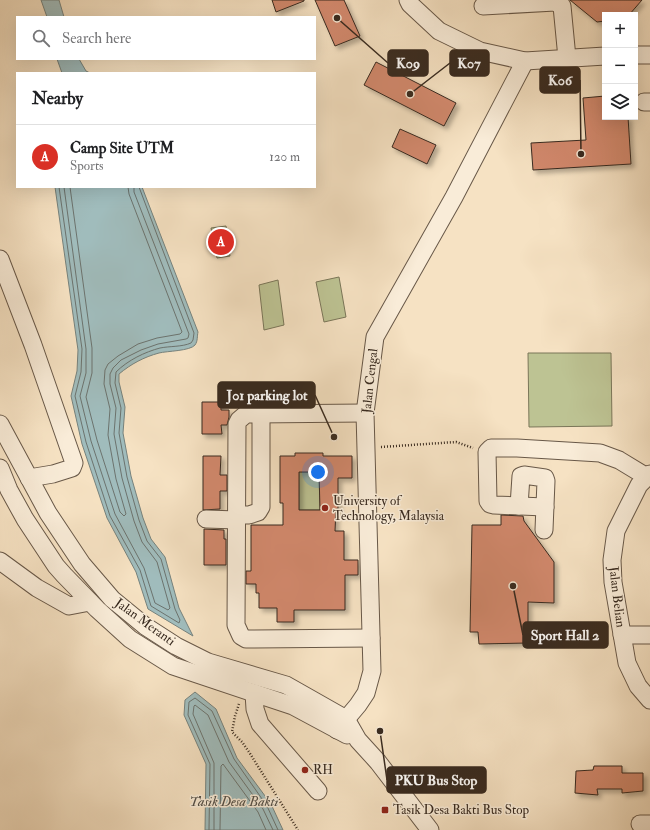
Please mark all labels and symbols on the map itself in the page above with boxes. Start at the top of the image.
callout: K09 [388,50,428,76]
callout: K07 [450,50,489,76]
text: K09 [396,55,420,72]
text: K07 [457,55,481,72]
callout: K06 [540,67,580,93]
text: K06 [548,72,573,89]
pin: A [208,227,234,257]
street label: Jalan Cengal [359,347,381,415]
callout: J01 parking lot [218,382,315,408]
text: J01 parking lot [225,387,308,405]
your location [308,462,328,482]
place label: University of Technology, Malaysia [333,493,445,525]
marker: University of Technology, Malaysia [320,503,330,513]
street label: Jalan Belian [605,565,629,629]
street label: Jalan Meranti [111,594,179,650]
callout: Sport Hall 2 [523,622,608,648]
text: Sport Hall 2 [531,627,599,645]
place label: RH [313,762,333,778]
marker: RH [300,765,310,775]
callout: PKU Bus Stop [387,767,486,793]
text: PKU Bus Stop [395,772,477,790]
water label: Tasik Desa Bakti [190,793,279,810]
place label: Tasik Desa Bakti Bus Stop [393,802,529,819]
marker: Tasik Desa Bakti Bus Stop [380,805,390,815]

